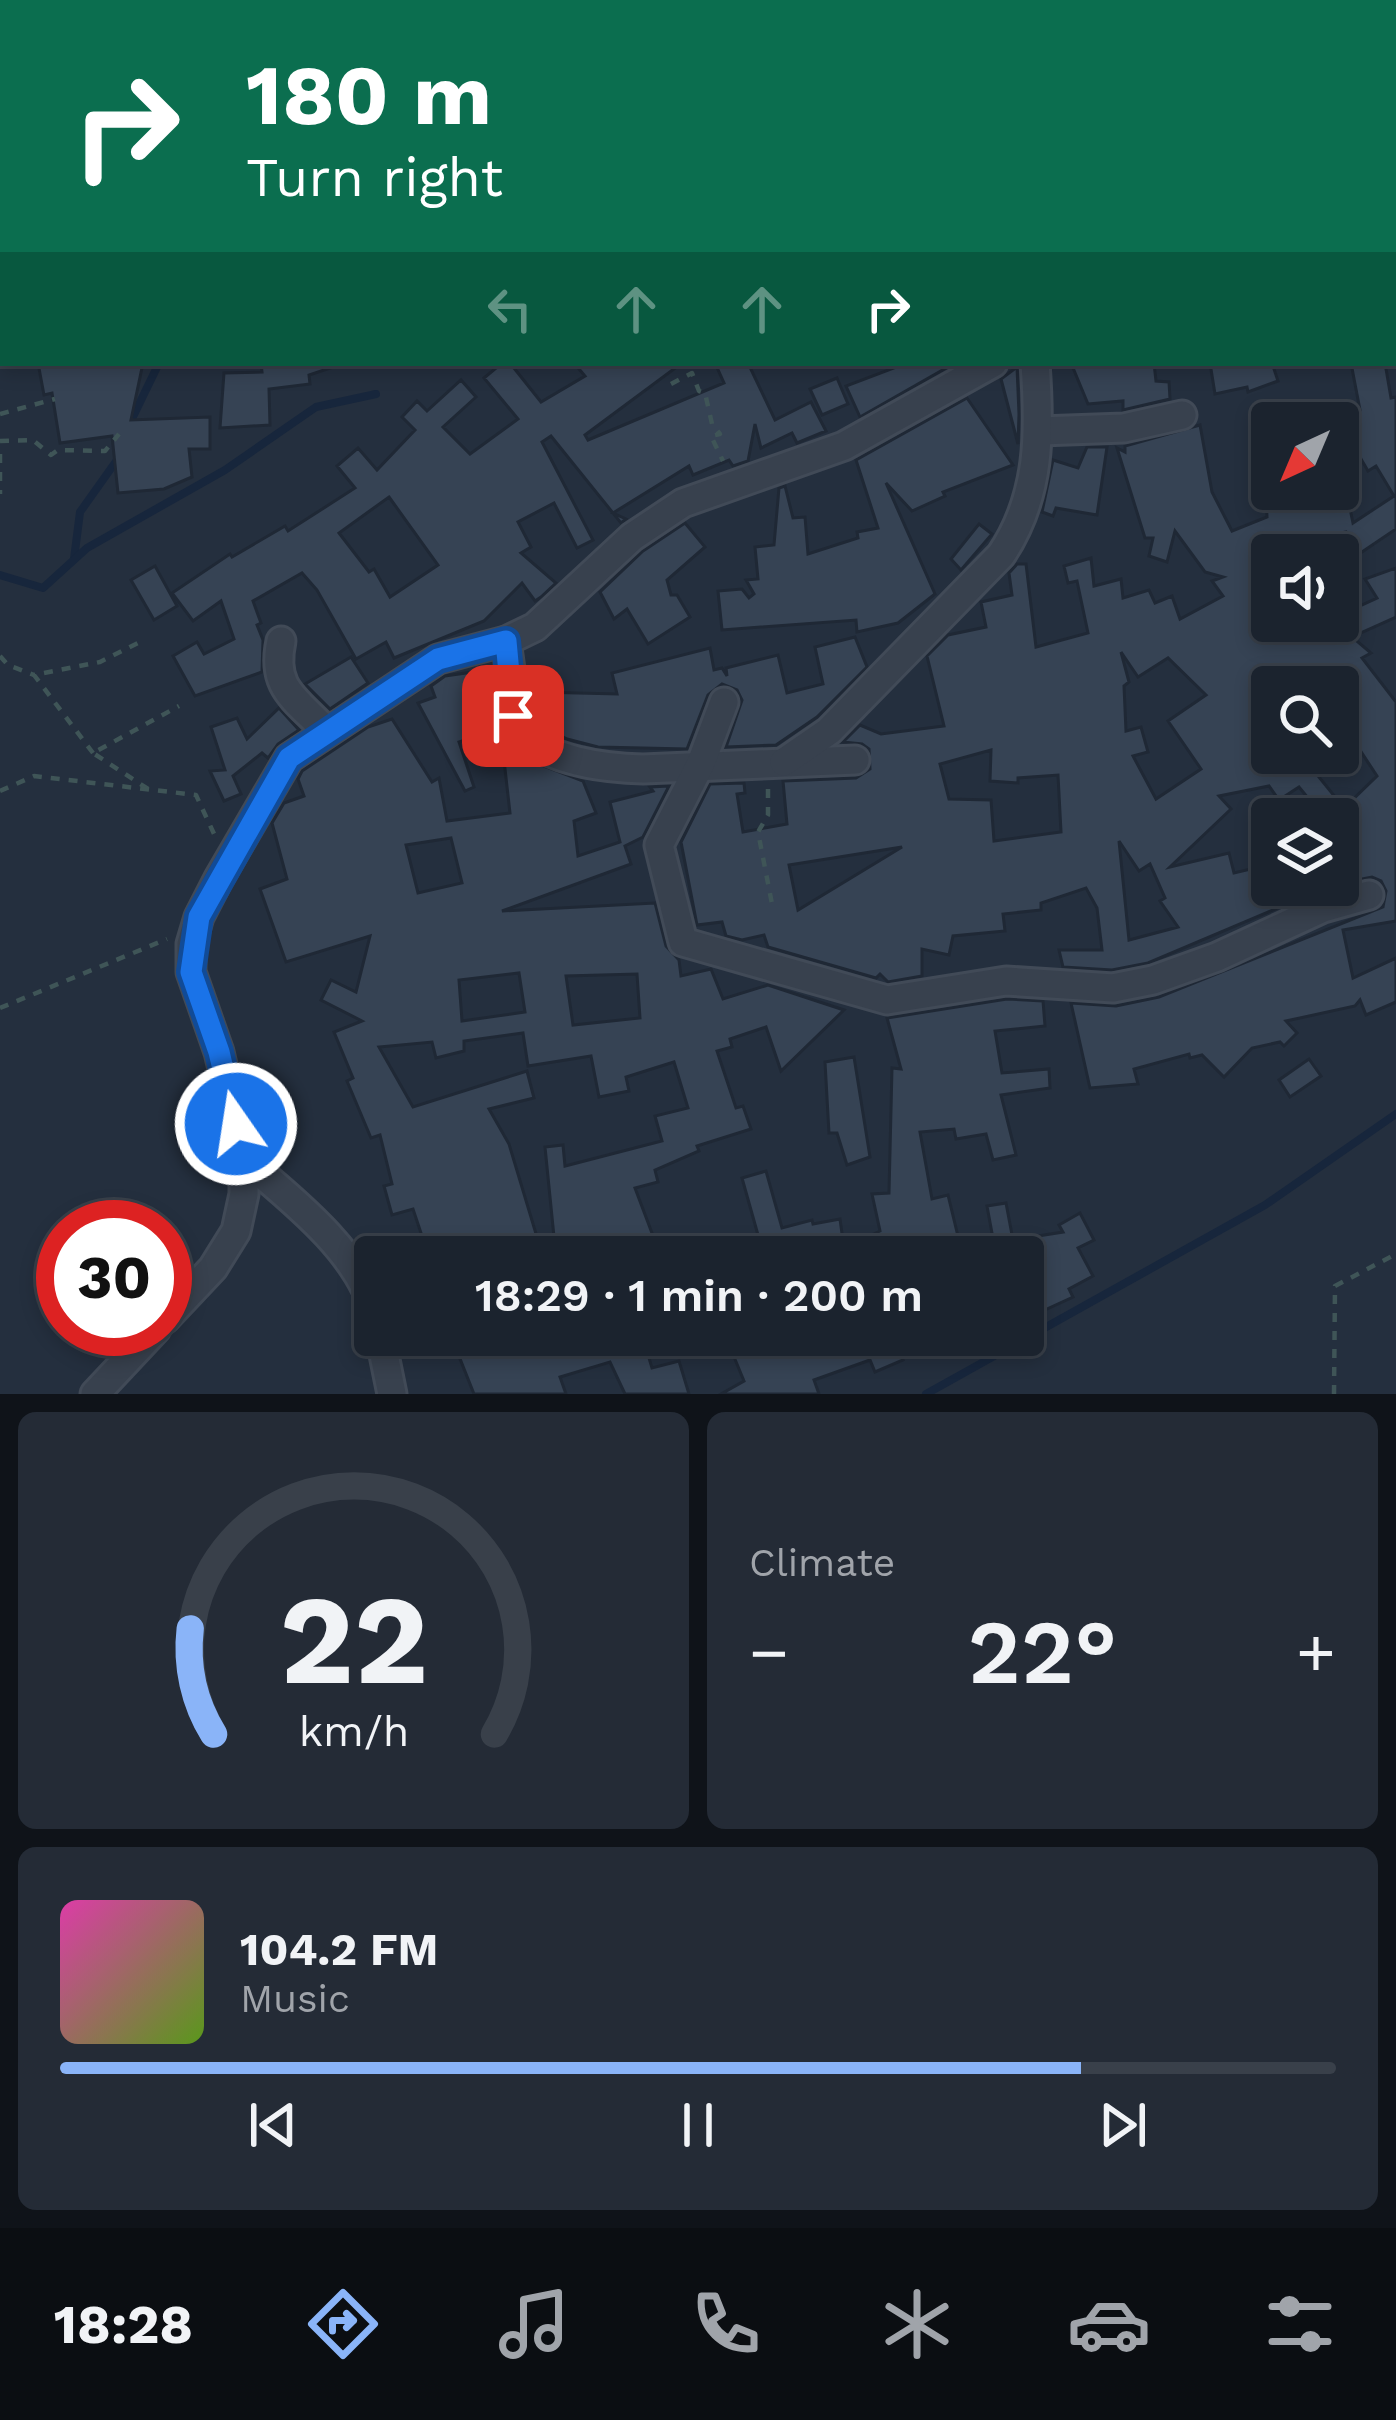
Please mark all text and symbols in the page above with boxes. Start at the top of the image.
text: 180 m [246,46,492,144]
icon: right [48,48,204,204]
text: Turn right [246,146,503,209]
icon: left [477,276,543,342]
icon: ahead [603,276,669,342]
icon: ahead [729,276,795,342]
icon: right [855,276,921,342]
north arrow [1251,402,1359,510]
map controls [1251,402,1359,906]
button: sound [1251,534,1359,642]
pin [462,665,564,767]
button: search [1251,666,1359,774]
icon: arrive [480,683,546,749]
button: layers [1251,798,1359,906]
position arrow [173,1061,299,1187]
speed limit sign: 30 [36,1200,192,1356]
text: 18:29 · 1 min · 200 m [475,1269,923,1322]
text: Climate [749,1540,895,1585]
text: 22 [279,1567,428,1713]
text: 22° [968,1599,1117,1705]
text: − [749,1614,789,1691]
text: + [1296,1614,1336,1691]
text: km/h [298,1705,409,1755]
text: 104.2 FM [240,1923,438,1976]
text: Music [240,1976,350,2021]
icon: previous [240,2092,306,2158]
icon: pause [665,2092,731,2158]
icon: next [1090,2092,1156,2158]
icon: directions [301,2282,385,2366]
icon: music [492,2282,576,2366]
icon: phone [684,2282,768,2366]
icon: climate [875,2282,959,2366]
icon: car [1067,2282,1151,2366]
icon: filters [1258,2282,1342,2366]
text: 18:28 [54,2293,193,2356]

